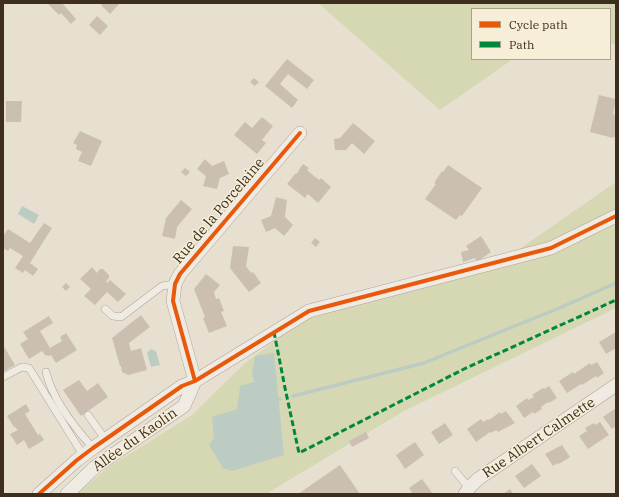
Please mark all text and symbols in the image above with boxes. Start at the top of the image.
legend [471,8,611,60]
text: Cycle path [509,17,568,32]
text: Path [509,37,534,52]
street label: Rue de la Porcelaine [170,155,268,267]
street label: Rue Albert Calmette [480,394,598,482]
street label: Allée du Kaolin [89,405,181,475]

